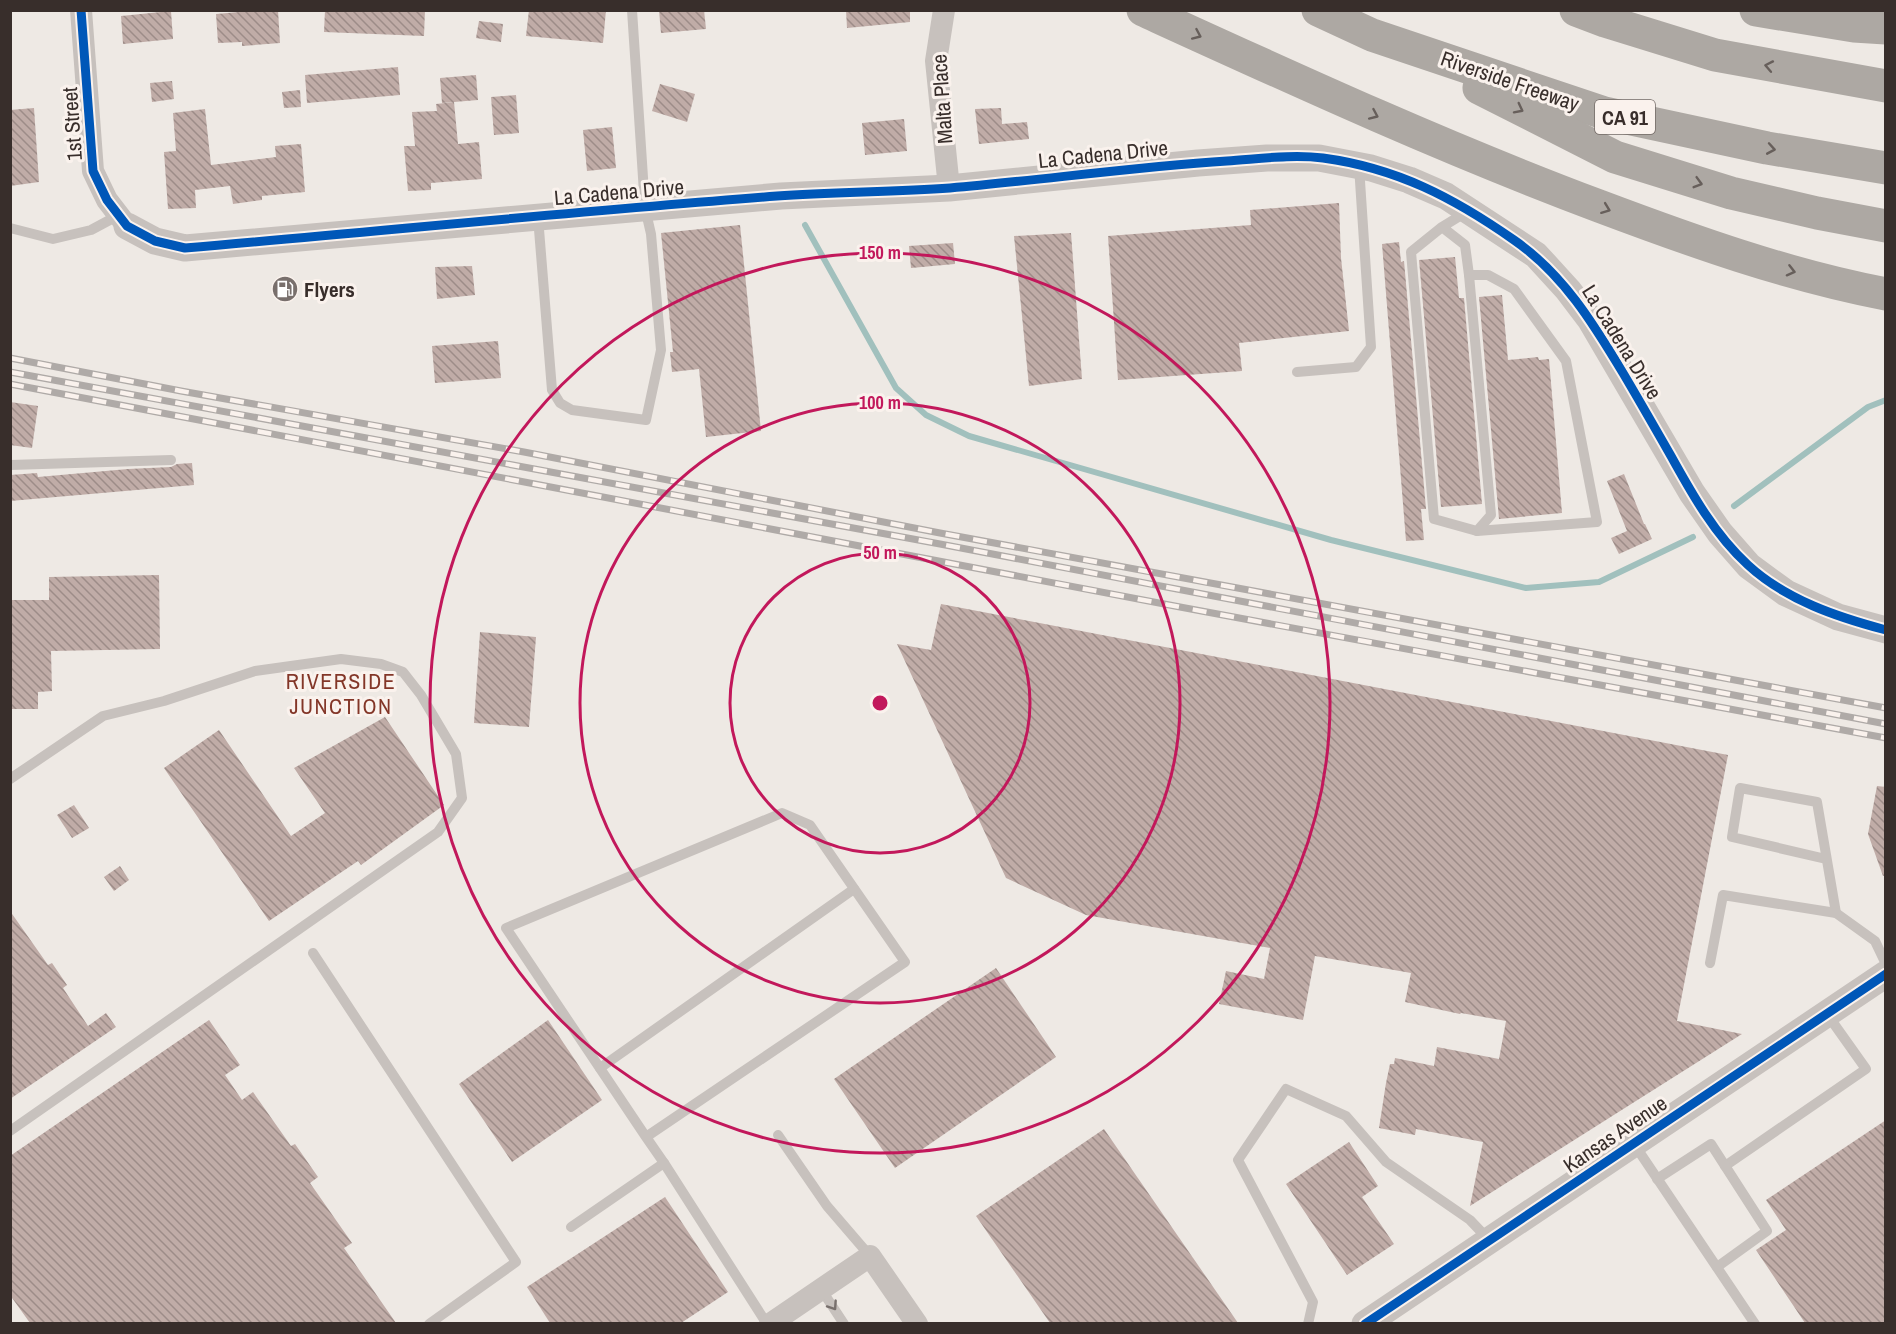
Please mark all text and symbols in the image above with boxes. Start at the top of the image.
one-way arrow [1190,27,1201,39]
street label: Riverside Freeway [1437,44,1583,118]
street label: Malta Place [924,53,960,145]
one-way arrow [1764,60,1774,73]
street label: 1st Street [55,86,89,162]
road number: CA 91 [1595,100,1655,134]
one-way arrow [1512,101,1523,113]
one-way arrow [1368,108,1379,120]
street label: La Cadena Drive [1037,133,1169,175]
one-way arrow [1766,142,1776,155]
street label: La Cadena Drive [553,172,685,212]
one-way arrow [1692,176,1703,188]
one-way arrow [1600,202,1611,214]
text: 150 m [859,240,901,265]
one-way arrow [1786,264,1796,277]
fuel station icon: Flyers [270,274,300,304]
place label: Flyers [304,275,355,304]
street label: La Cadena Drive [1575,279,1669,405]
text: 100 m [859,390,901,415]
text: 50 m [863,540,897,565]
district label: RIVERSIDE JUNCTION [286,666,396,721]
centre of rings [870,693,890,713]
street label: Kansas Avenue [1557,1089,1673,1179]
one-way arrow [826,1300,837,1311]

